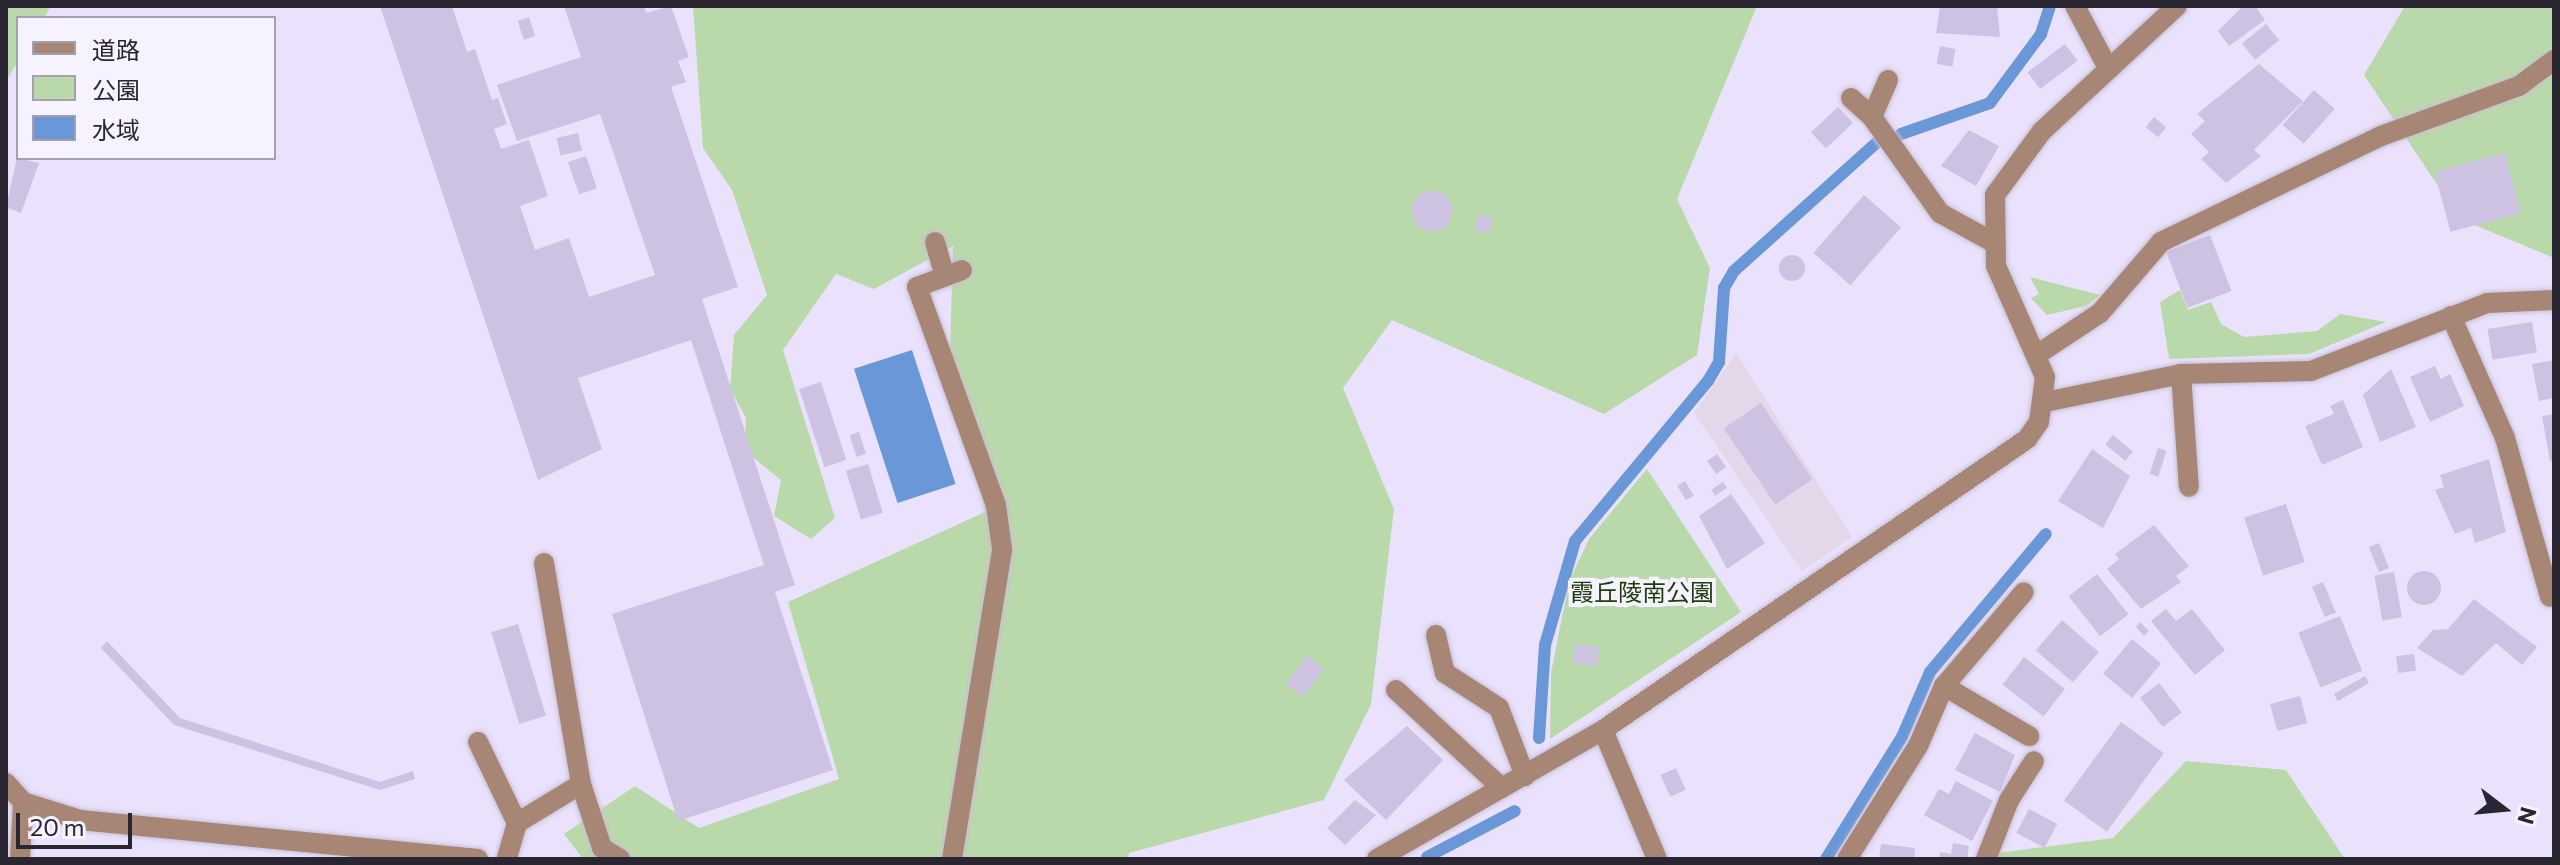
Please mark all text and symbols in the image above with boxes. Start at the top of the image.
legend [16,16,276,160]
text: 道路 [92,35,140,64]
text: 公園 [92,75,140,104]
text: 水域 [92,115,140,144]
park label: 霞丘陵南公園 [1570,578,1714,606]
north arrow [2464,769,2544,849]
scale bar [20,797,136,847]
text: N [2512,804,2543,827]
text: 20 m [30,812,84,841]

